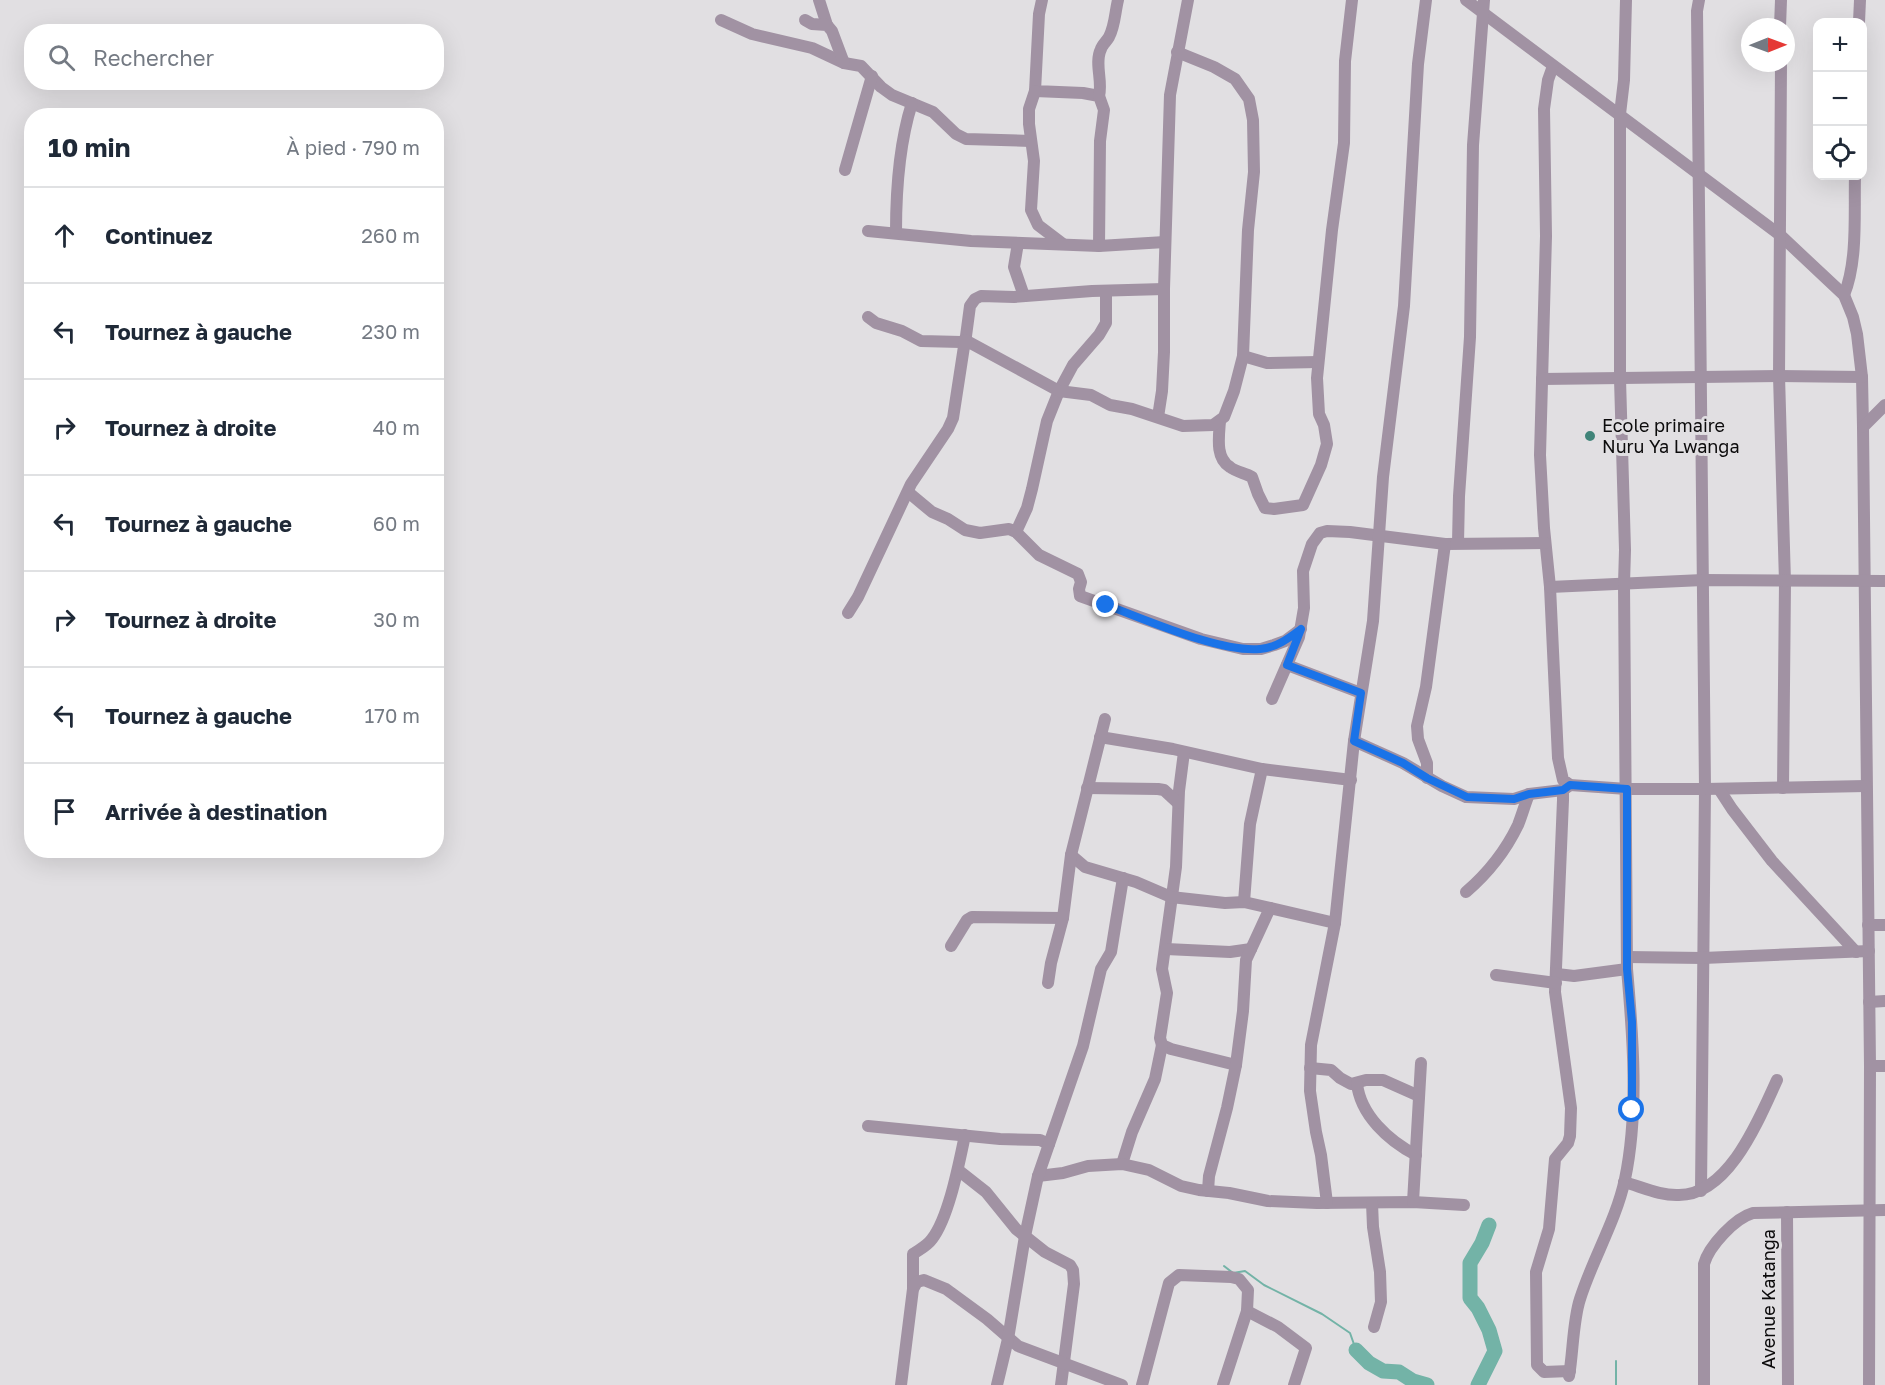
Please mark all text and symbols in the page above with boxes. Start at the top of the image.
north arrow [1741,18,1795,72]
map controls [1813,18,1867,180]
button: + [1813,18,1867,72]
search box [24,24,444,90]
icon: search [45,41,78,74]
text: Rechercher [93,44,214,71]
button: − [1813,72,1867,126]
button: locate [1813,126,1867,180]
text: 10 min [48,132,130,163]
text: À pied · 790 m [286,135,420,159]
icon: ahead [48,219,81,252]
text: Continuez [105,222,212,249]
text: 260 m [361,223,420,247]
icon: left [48,315,81,348]
text: Tournez à gauche [105,318,292,345]
text: 230 m [362,319,420,343]
icon: right [48,411,81,444]
text: Tournez à droite [105,414,276,441]
place label: Ecole primaire Nuru Ya Lwanga [1602,414,1740,457]
text: 40 m [373,415,420,439]
marker: Ecole primaire Nuru Ya Lwanga [1583,429,1597,443]
icon: left [48,507,81,540]
text: Tournez à gauche [105,510,292,537]
text: 60 m [373,511,420,535]
route end [1092,591,1118,617]
icon: right [48,603,81,636]
text: Tournez à droite [105,606,276,633]
text: 30 m [373,607,420,631]
icon: left [48,699,81,732]
text: Tournez à gauche [105,702,292,729]
text: 170 m [365,703,420,727]
icon: arrive [48,795,81,828]
text: Arrivée à destination [105,798,327,825]
route start [1618,1096,1644,1122]
street label: Avenue Katanga [1757,1229,1779,1369]

